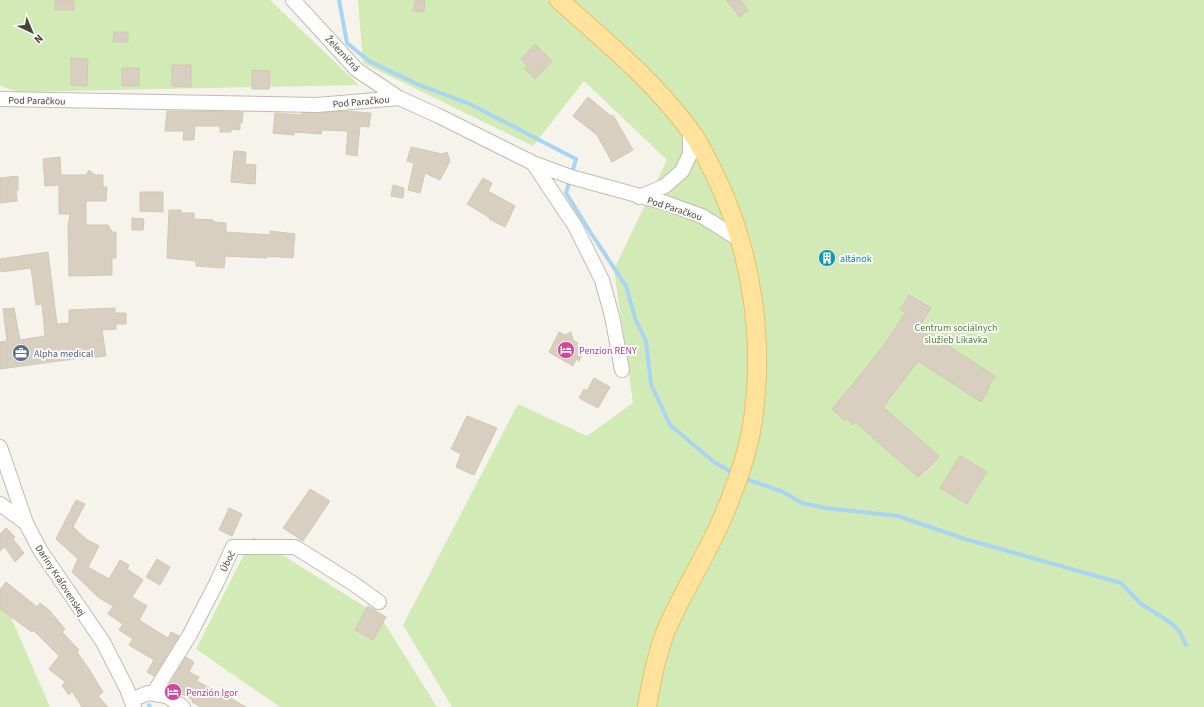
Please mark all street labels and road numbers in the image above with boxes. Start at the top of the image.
street label: Železničná [322,32,363,75]
street label: Pod Paračkou [332,93,390,111]
street label: Pod Paračkou [8,94,66,108]
street label: Pod Paračkou [645,193,704,224]
street label: Dariny Kráľovenskej [32,542,89,619]
street label: Úboč [217,548,239,574]

